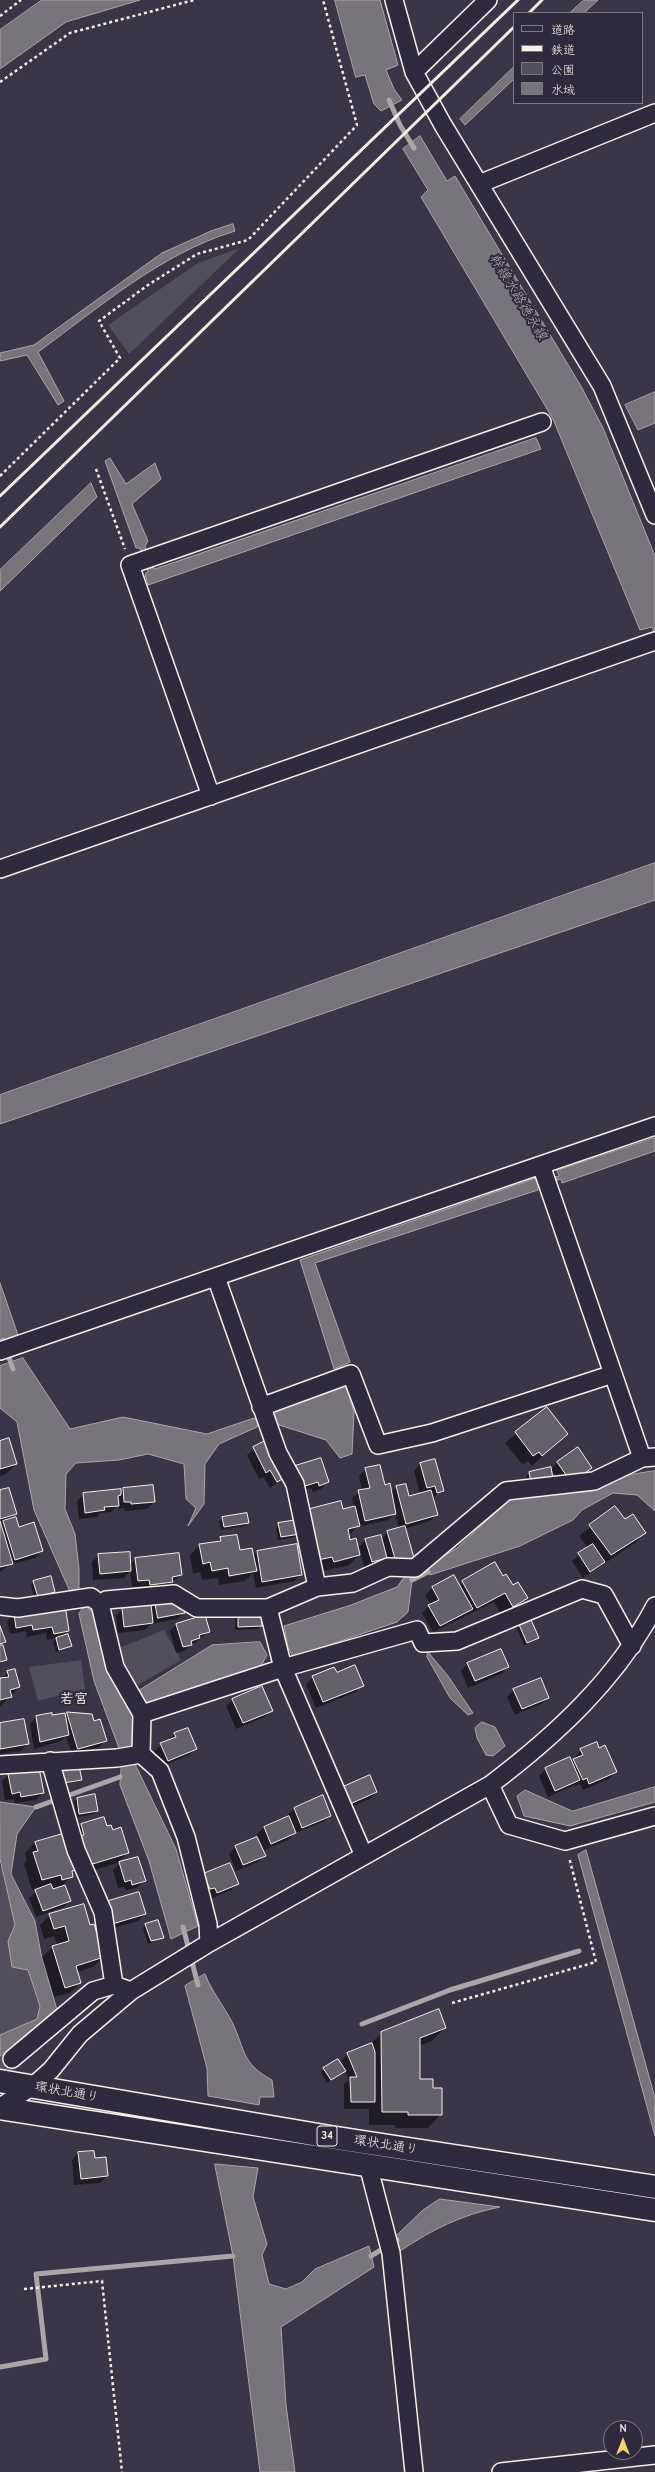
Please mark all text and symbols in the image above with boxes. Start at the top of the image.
legend [513,12,643,104]
text: 道路 [551,23,575,37]
text: 鉄道 [551,43,575,57]
text: 公園 [551,63,575,77]
text: 水域 [551,83,575,97]
water label: 幹線水路徳永線 [486,251,550,343]
district label: 若宮 [60,1691,88,1707]
street label: 環状北通り [34,2079,100,2105]
road number: 34 [317,2126,337,2146]
street label: 環状北通り [353,2132,419,2158]
north arrow [603,2420,643,2460]
text: N [619,2422,627,2435]

